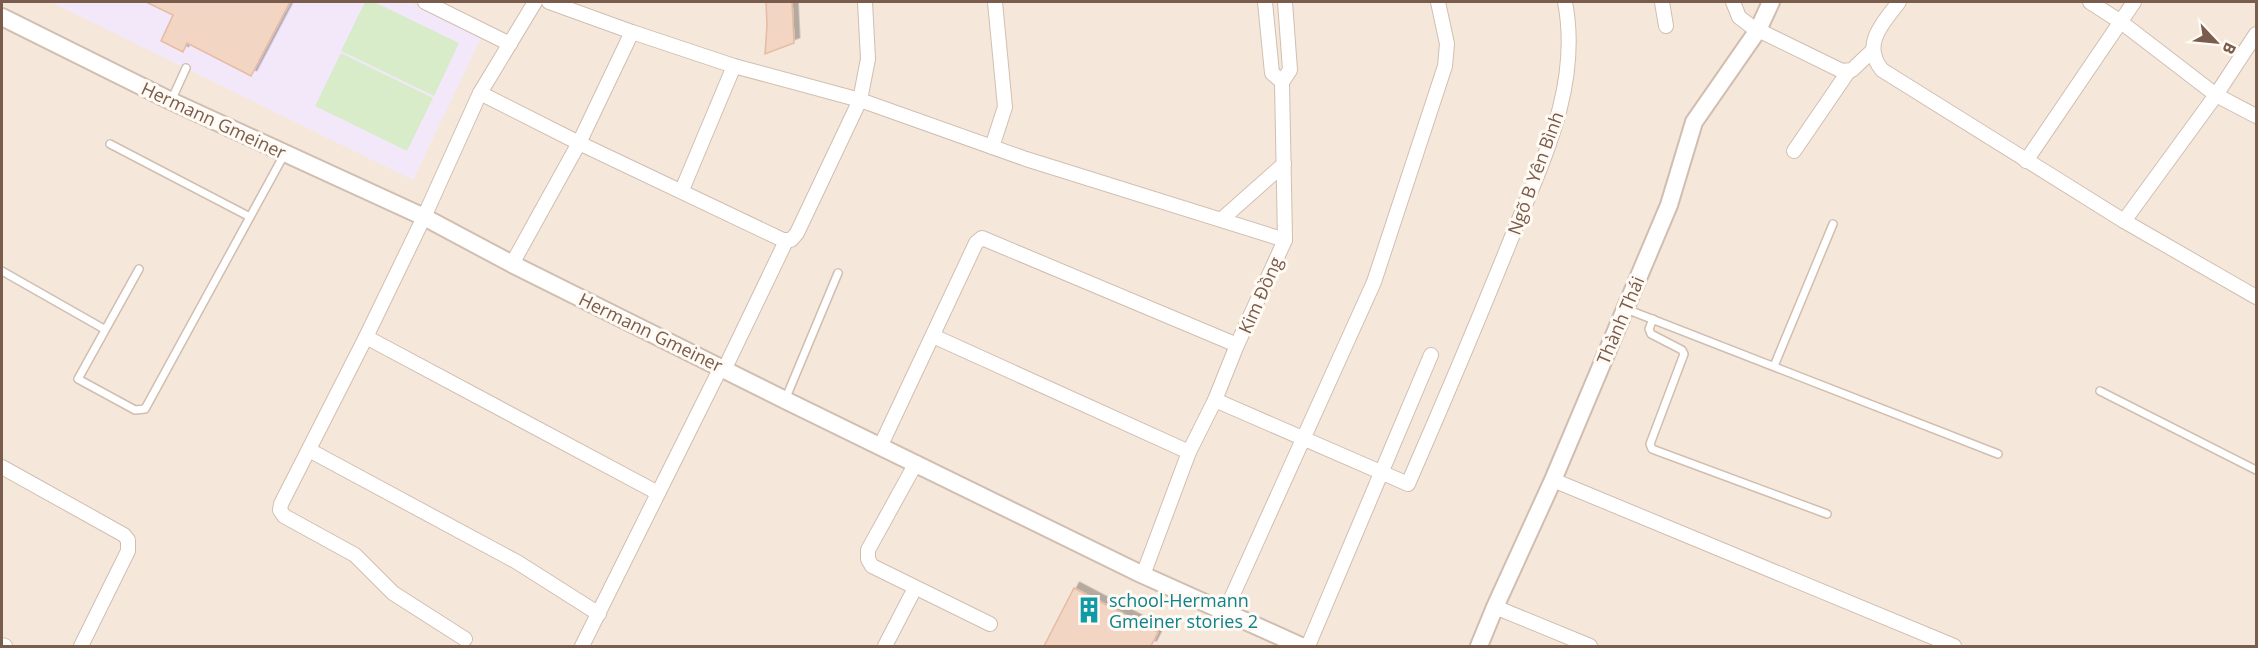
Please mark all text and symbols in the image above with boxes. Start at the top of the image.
north arrow [2186,12,2246,72]
text: B [2217,39,2242,58]
street label: Hermann Gmeiner [138,76,291,164]
street label: Ngõ B Yên Bình [1502,108,1568,238]
street label: Kim Đồng [1232,253,1288,337]
street label: Thành Thái [1591,272,1649,368]
street label: Hermann Gmeiner [575,287,727,377]
place label: school-Hermann Gmeiner stories 2 [1109,588,1258,633]
building icon: school-Hermann Gmeiner stories 2 [1074,595,1104,625]

